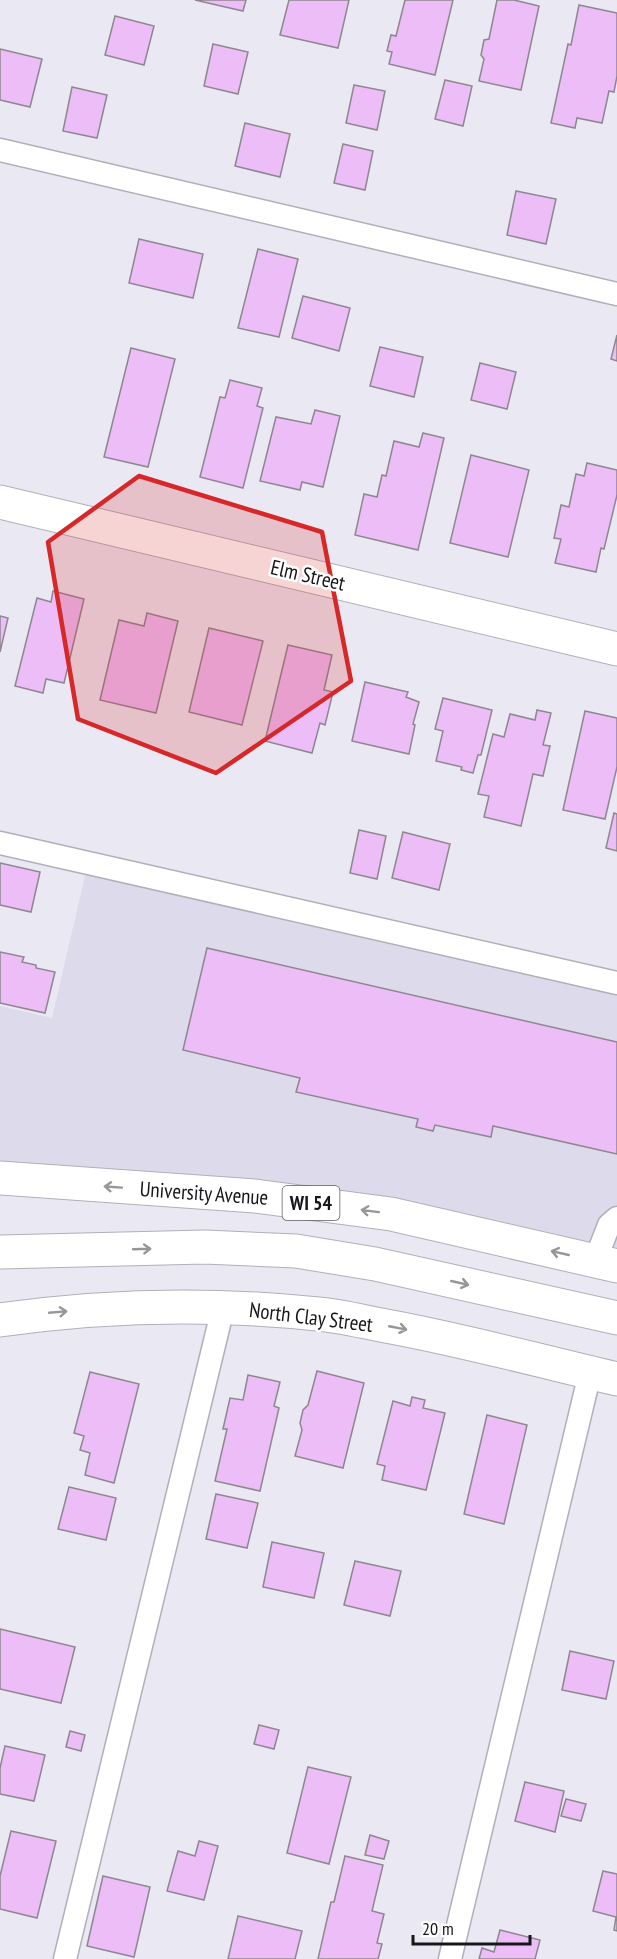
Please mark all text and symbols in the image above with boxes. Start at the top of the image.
street label: Elm Street [268,553,348,597]
street label: University Avenue [139,1175,269,1211]
one-way arrow [104,1181,123,1192]
road number: WI 54 [282,1186,340,1220]
one-way arrow [360,1205,380,1216]
one-way arrow [132,1243,152,1255]
one-way arrow [551,1246,570,1258]
one-way arrow [450,1277,469,1289]
street label: North Clay Street [248,1296,375,1338]
one-way arrow [48,1307,67,1318]
one-way arrow [388,1323,408,1334]
scale bar [413,1908,530,1946]
text: 20 m [422,1917,454,1940]

